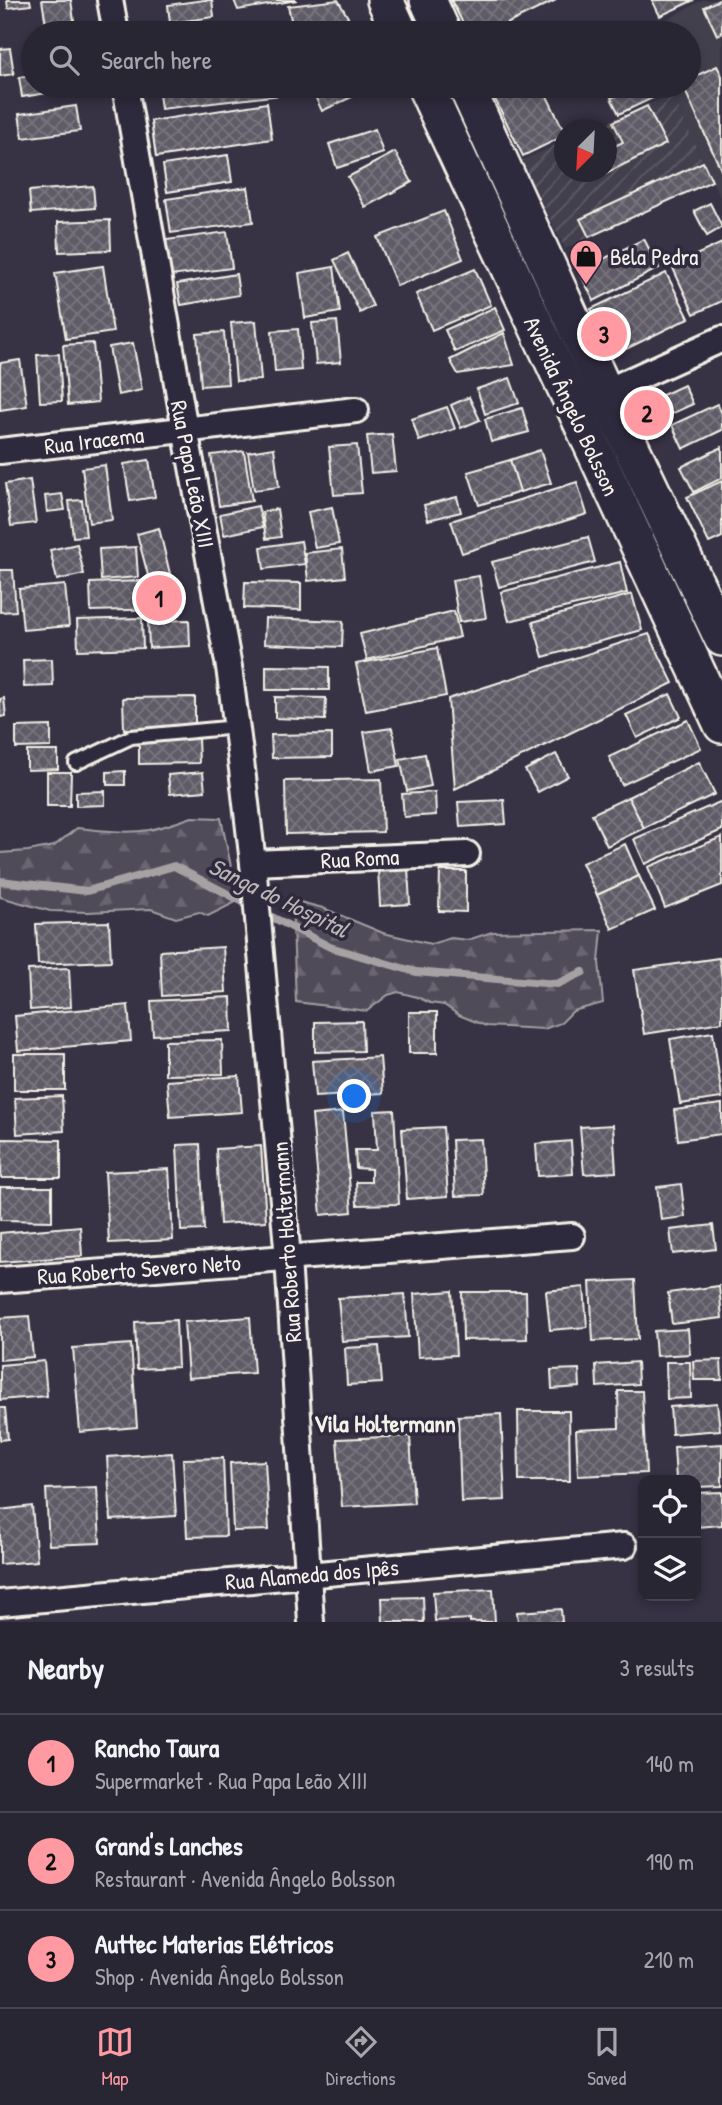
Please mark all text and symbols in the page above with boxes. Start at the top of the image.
search box [21,21,701,98]
icon: search [45,41,83,79]
text: Search here [101,42,212,77]
north arrow [554,119,617,182]
shop icon: Bela Pedra [567,237,605,286]
place label: Bela Pedra [610,241,698,272]
pin: 3 [581,308,627,360]
street label: Avenida Ângelo Bolsson [517,311,627,501]
pin: 2 [624,387,670,439]
street label: Rua Papa Leão XIII [164,398,222,550]
street label: Rua Iracema [42,419,146,461]
pin: 1 [136,572,182,624]
street label: Rua Roma [320,840,400,876]
water label: Sanga do Hospital [204,849,355,946]
your location [337,1079,371,1113]
street label: Rua Roberto Holtermann [264,1141,308,1343]
street label: Rua Roberto Severo Neto [36,1246,242,1292]
district label: Vila Holtermann [314,1407,456,1439]
map controls [638,1475,701,1601]
button: locate [638,1475,701,1538]
button: layers [638,1538,701,1601]
street label: Rua Alameda dos Ipês [224,1551,400,1597]
text: Nearby [28,1648,104,1688]
text: 3 results [619,1652,694,1683]
text: Rancho Taura [95,1730,219,1765]
text: 1 [47,1748,55,1779]
text: 140 m [646,1748,694,1779]
text: Supermarket · Rua Papa Leão XIII [95,1765,367,1796]
text: Grand's Lanches [95,1828,243,1863]
text: 2 [46,1846,56,1877]
text: 190 m [646,1846,694,1877]
text: Restaurant · Avenida Ângelo Bolsson [95,1863,395,1894]
text: Auttec Materias Elétricos [95,1926,333,1961]
text: 3 [46,1944,56,1975]
text: 210 m [644,1944,694,1975]
text: Shop · Avenida Ângelo Bolsson [95,1961,344,1992]
tab: Map [96,2023,134,2091]
tab: Directions [326,2023,396,2091]
tab: Saved [587,2023,626,2091]

